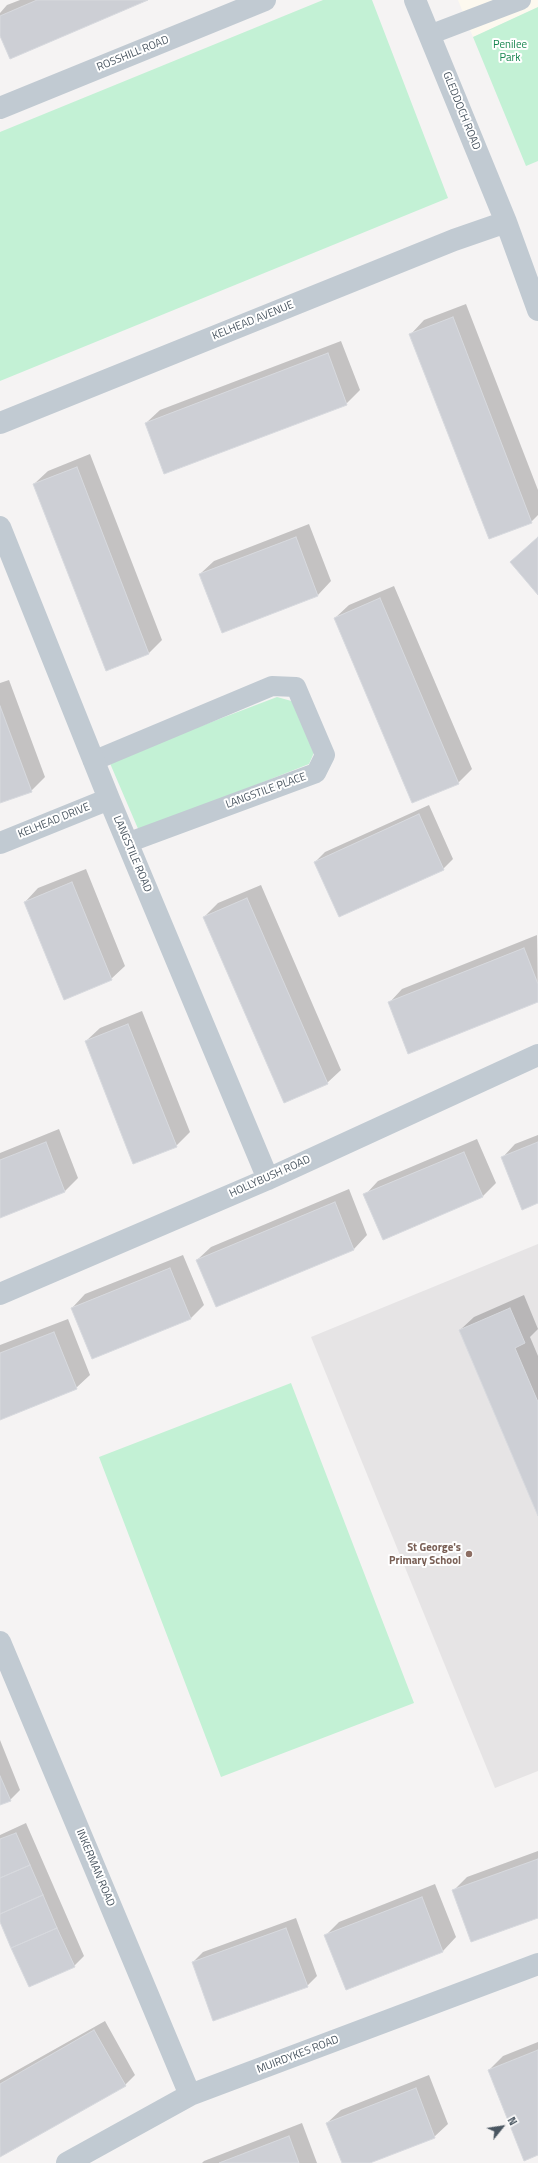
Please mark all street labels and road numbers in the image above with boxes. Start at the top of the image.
street label: ROSSHILL ROAD [95,34,171,74]
street label: GLEDDOCH ROAD [439,70,483,152]
street label: KELHEAD AVENUE [210,299,296,343]
street label: LANGSTILE PLACE [224,770,308,812]
street label: KELHEAD DRIVE [16,801,92,841]
street label: LANGSTILE ROAD [110,814,154,894]
street label: HOLLYBUSH ROAD [227,1153,313,1201]
street label: INKERMAN ROAD [73,1827,117,1909]
street label: MUIRDYKES ROAD [255,2033,341,2077]

